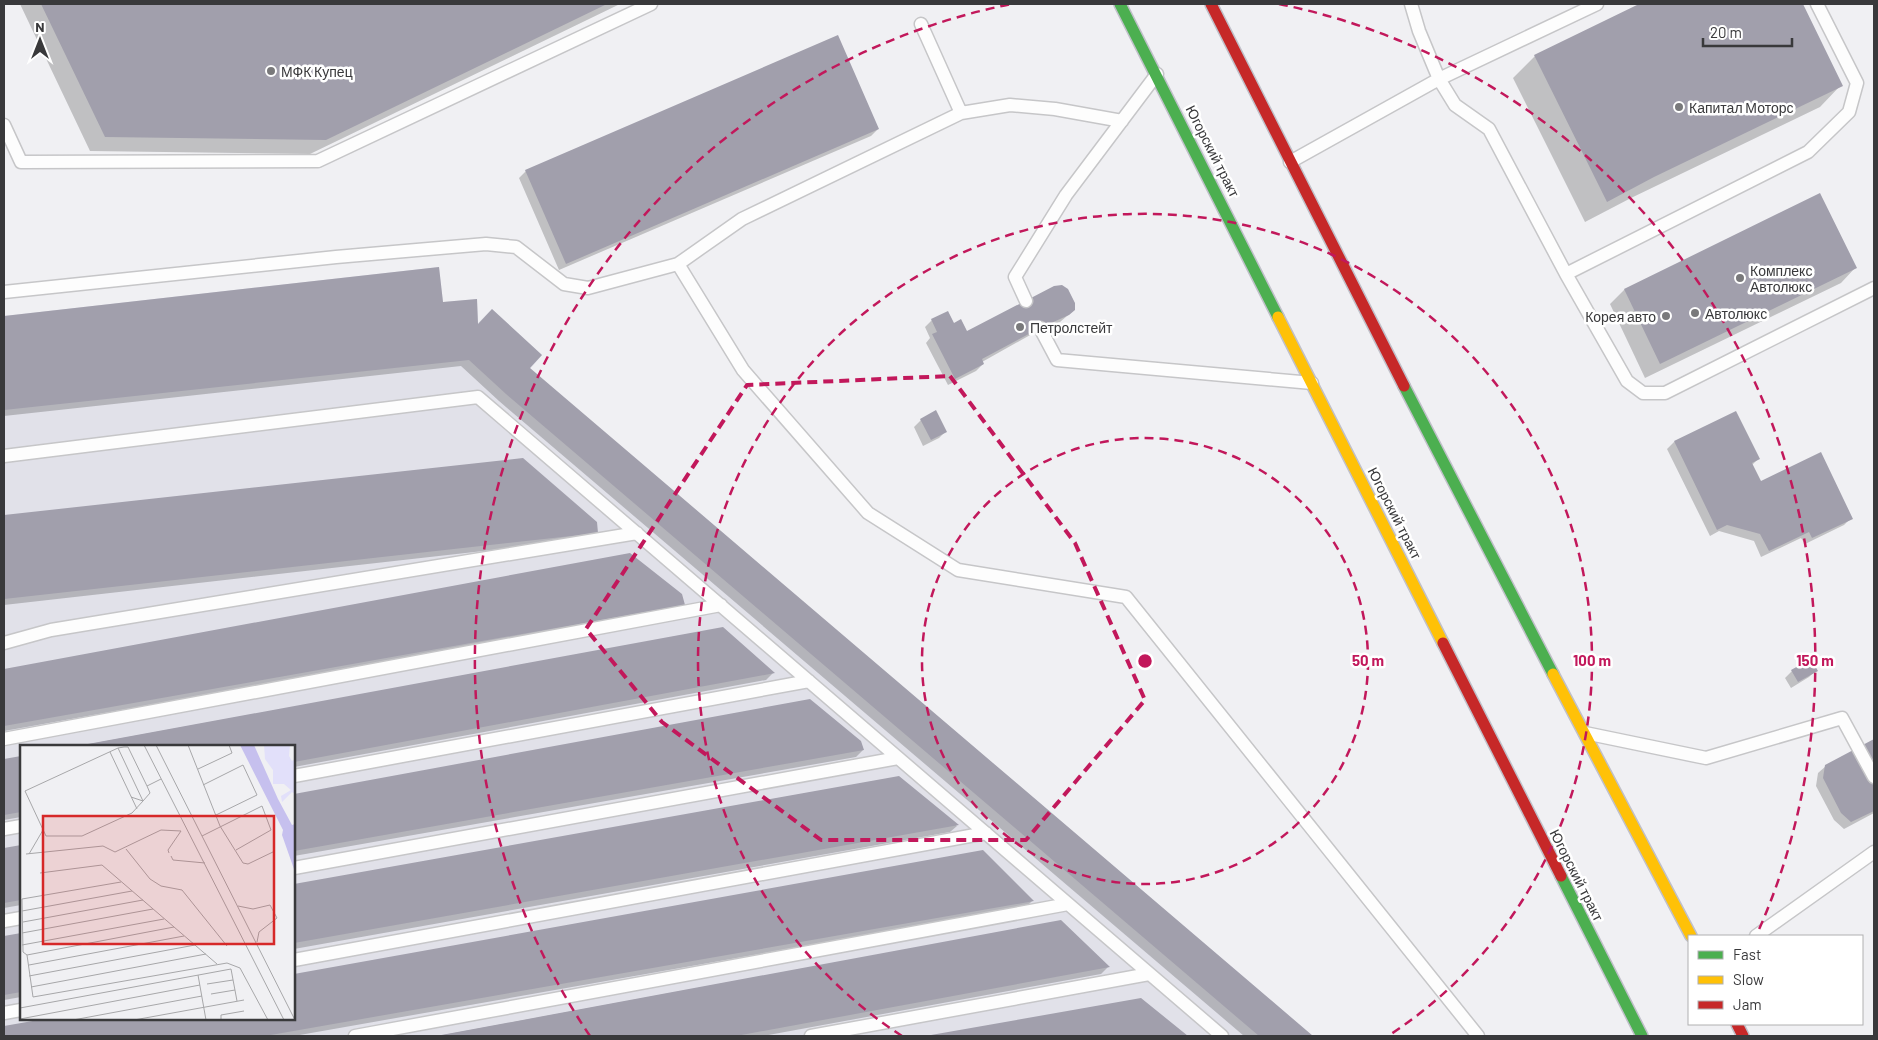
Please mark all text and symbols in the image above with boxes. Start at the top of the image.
north arrow [15,15,65,65]
scale bar [1703,15,1792,47]
text: N [35,18,45,35]
text: 20 m [1710,23,1742,41]
place label: МФК Купец [281,63,353,80]
marker: МФК Купец [265,65,277,77]
place label: Капитал Моторс [1689,99,1793,116]
marker: Капитал Моторс [1673,101,1685,113]
street label: Югорский тракт [1183,102,1244,200]
place label: Комплекс Автолюкс [1750,262,1812,295]
marker: Комплекс Автолюкс [1734,272,1746,284]
place label: Автолюкс [1705,305,1767,322]
marker: Автолюкс [1689,307,1701,319]
place label: Корея авто [1585,308,1656,325]
marker: Корея авто [1660,310,1672,322]
place label: Петролстейт [1030,319,1113,336]
marker: Петролстейт [1014,321,1026,333]
street label: Югорский тракт [1365,464,1426,562]
text: 50 m [1352,651,1384,669]
text: 100 m [1573,651,1611,669]
text: 150 m [1796,651,1834,669]
centre of rings [1136,652,1154,670]
inset map [20,745,295,1020]
street label: Югорский тракт [1547,826,1608,924]
legend [1688,935,1863,1025]
text: Fast [1733,945,1761,963]
text: Slow [1733,970,1764,988]
text: Jam [1733,995,1762,1013]

